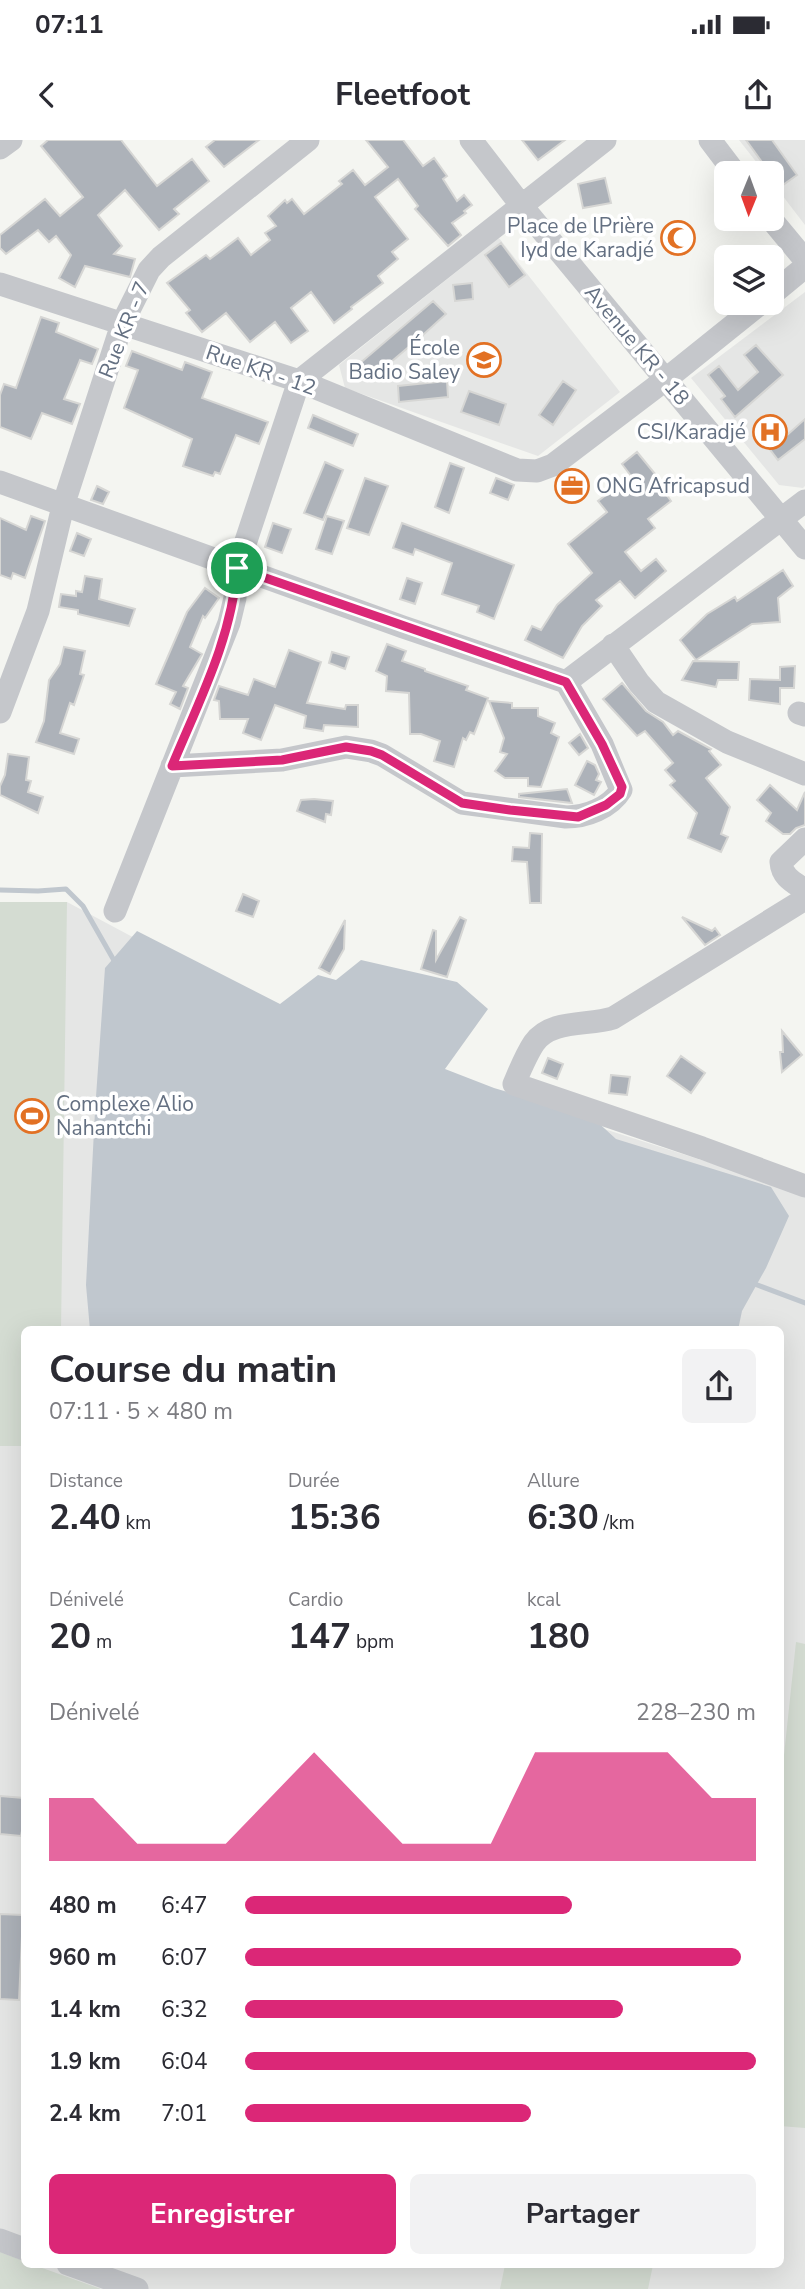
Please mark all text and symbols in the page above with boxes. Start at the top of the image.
text: 07:11 [35,7,104,42]
text: Fleetfoot [335,73,470,116]
icon: back [28,76,66,114]
icon: share [739,76,777,114]
north arrow [714,161,784,231]
map controls [714,161,784,315]
place label: Place de lPrière Iyd de Karadjé [507,212,654,264]
mosque icon: Place de lPrière Iyd de Karadjé [659,219,697,257]
button: layers [714,245,784,315]
street label: Rue KR - 7 [92,278,156,382]
street label: Avenue KR - 18 [578,279,696,411]
place label: École Badio Saley [348,334,460,386]
street label: Rue KR - 12 [202,338,320,402]
school or university icon: École Badio Saley [465,341,503,379]
hospital icon: CSI/Karadjé [751,413,789,451]
place label: CSI/Karadjé [637,418,746,446]
office icon: ONG Africapsud [553,467,591,505]
place label: ONG Africapsud [596,472,750,500]
pin [207,538,267,598]
icon: arrive [218,549,256,587]
place label: Complexe Alio Nahantchi [56,1090,194,1142]
sports icon: Complexe Alio Nahantchi [13,1097,51,1135]
text: Course du matin [49,1344,337,1395]
button: share [682,1349,756,1423]
text: 07:11 · 5 × 480 m [49,1396,233,1427]
text: Distance [49,1468,123,1494]
text: Durée [288,1468,340,1494]
text: Allure [527,1468,580,1494]
text: 2.40 [49,1494,121,1541]
text: 15:36 [288,1494,381,1541]
text: 6:30 [527,1494,599,1541]
text: km [121,1510,151,1536]
text: /km [599,1510,635,1536]
text: Dénivelé [49,1587,124,1613]
text: Cardio [288,1587,343,1613]
text: kcal [527,1587,561,1613]
text: 20 [49,1613,91,1660]
text: 147 [288,1613,351,1660]
text: 180 [527,1613,590,1660]
text: m [91,1629,112,1655]
text: bpm [351,1629,394,1655]
text: Dénivelé [49,1697,140,1728]
text: 228–230 m [636,1697,756,1728]
text: 480 m [49,1890,117,1921]
text: 6:47 [161,1890,208,1921]
text: 960 m [49,1942,117,1973]
text: 6:07 [161,1942,208,1973]
text: 1.4 km [49,1994,121,2025]
text: 6:32 [161,1994,208,2025]
text: 1.9 km [49,2046,121,2077]
text: 6:04 [161,2046,208,2077]
text: 2.4 km [49,2098,121,2129]
text: 7:01 [161,2098,208,2129]
button: Enregistrer [49,2174,396,2254]
button: Partager [410,2174,756,2254]

